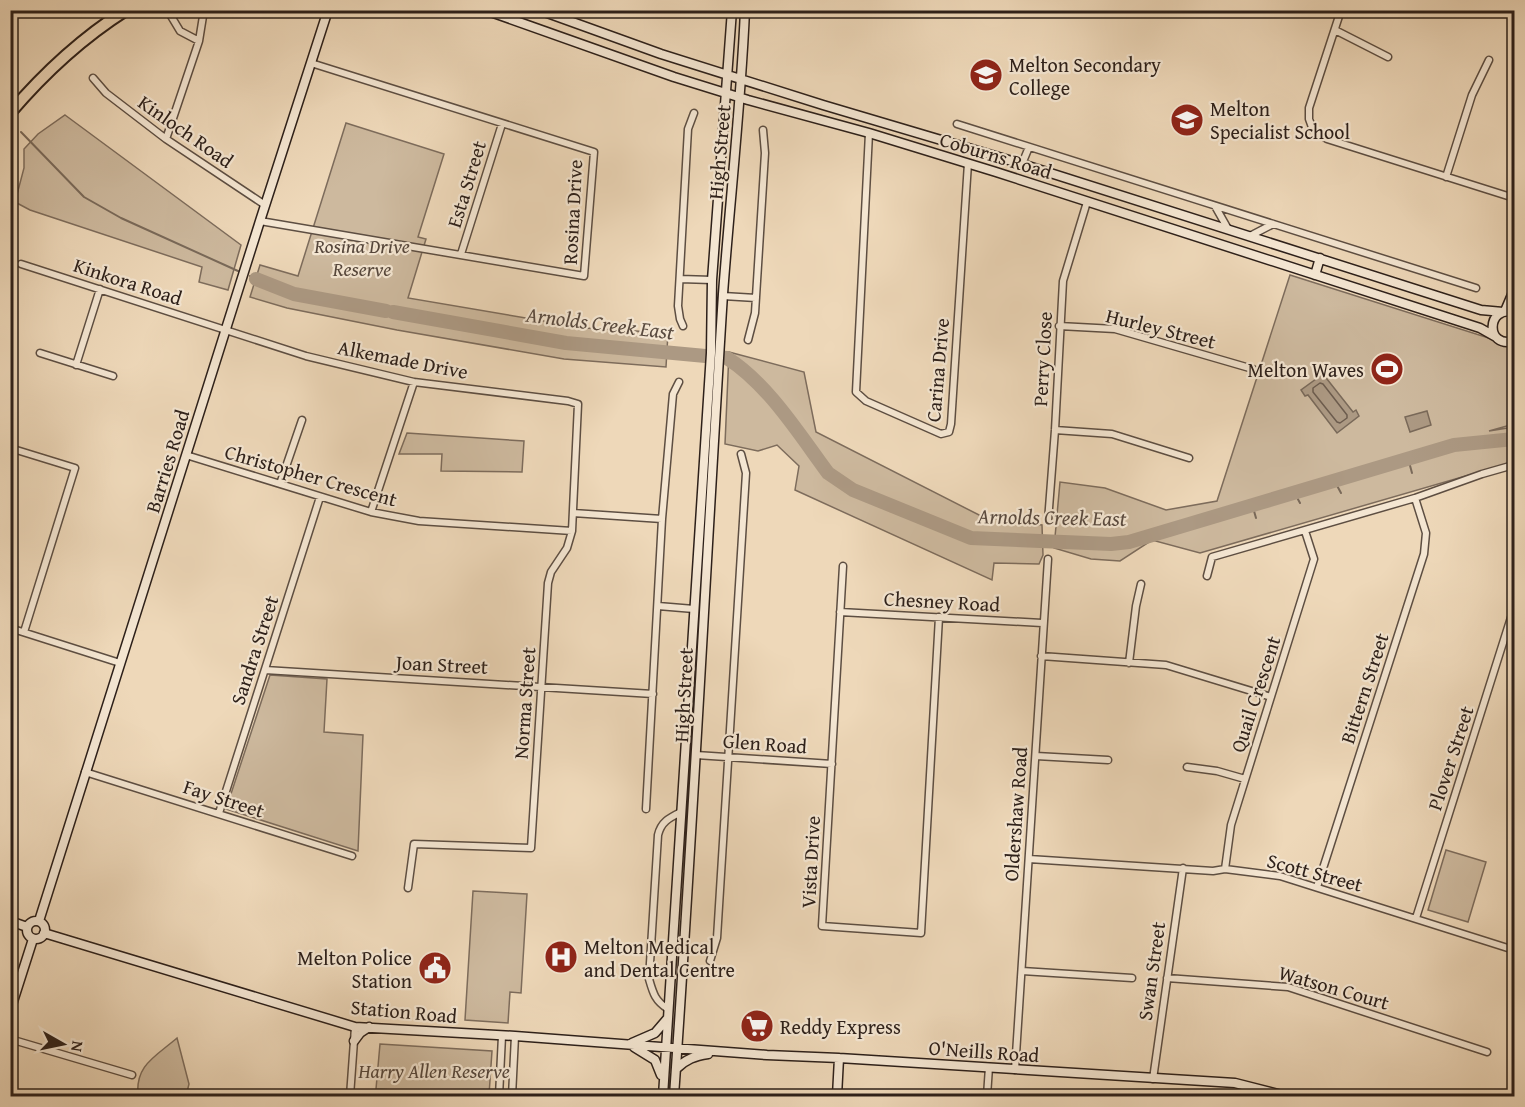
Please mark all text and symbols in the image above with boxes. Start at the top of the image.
place label: Melton Secondary College [1009,50,1161,102]
school or university icon: Melton Secondary College [968,57,1004,93]
street label: Kinloch Road [132,87,240,175]
place label: Melton Specialist School [1210,94,1350,146]
school or university icon: Melton Specialist School [1169,102,1205,138]
street label: High Street [700,103,738,201]
street label: Coburns Road [936,124,1056,186]
street label: Esta Street [439,137,493,231]
street label: Rosina Drive [555,159,589,265]
park label: Rosina Drive Reserve [313,231,410,283]
street label: Kinkora Road [70,250,186,312]
water label: Arnolds Creek East [523,298,676,347]
street label: Hurley Street [1103,300,1219,356]
street label: Perry Close [1025,311,1059,407]
street label: Carina Drive [918,317,956,423]
street label: Alkemade Drive [335,332,471,386]
sports icon: Melton Waves [1369,351,1405,387]
place label: Melton Waves [1248,355,1364,384]
street label: Barries Road [138,406,197,516]
street label: Christopher Crescent [222,437,400,513]
water label: Arnolds Creek East [976,500,1127,534]
street label: Chesney Road [883,583,1001,619]
street label: Sandra Street [223,591,285,709]
street label: Bittern Street [1332,629,1396,747]
street label: Quail Crescent [1223,632,1287,756]
street label: Norma Street [506,646,542,760]
street label: Joan Street [392,647,489,681]
street label: High Street [666,647,700,743]
street label: Plover Street [1419,702,1481,814]
street label: Glen Road [722,726,808,760]
street label: Oldershaw Road [996,745,1034,882]
street label: Fay Street [180,771,268,825]
street label: Vista Drive [793,815,827,909]
street label: Scott Street [1264,845,1366,899]
street label: Swan Street [1130,920,1172,1022]
place label: Melton Medical and Dental Centre [584,932,735,984]
hospital icon: Melton Medical and Dental Centre [543,939,579,975]
place label: Melton Police Station [297,943,412,995]
public building icon: Melton Police Station [417,950,453,986]
street label: Watson Court [1275,957,1393,1017]
street label: Station Road [350,992,459,1030]
supermarket icon: Reddy Express [739,1008,775,1044]
place label: Reddy Express [780,1012,901,1041]
north arrow [33,1014,93,1074]
street label: O'Neills Road [928,1033,1041,1069]
text: N [65,1039,91,1054]
park label: Harry Allen Reserve [357,1056,510,1085]

